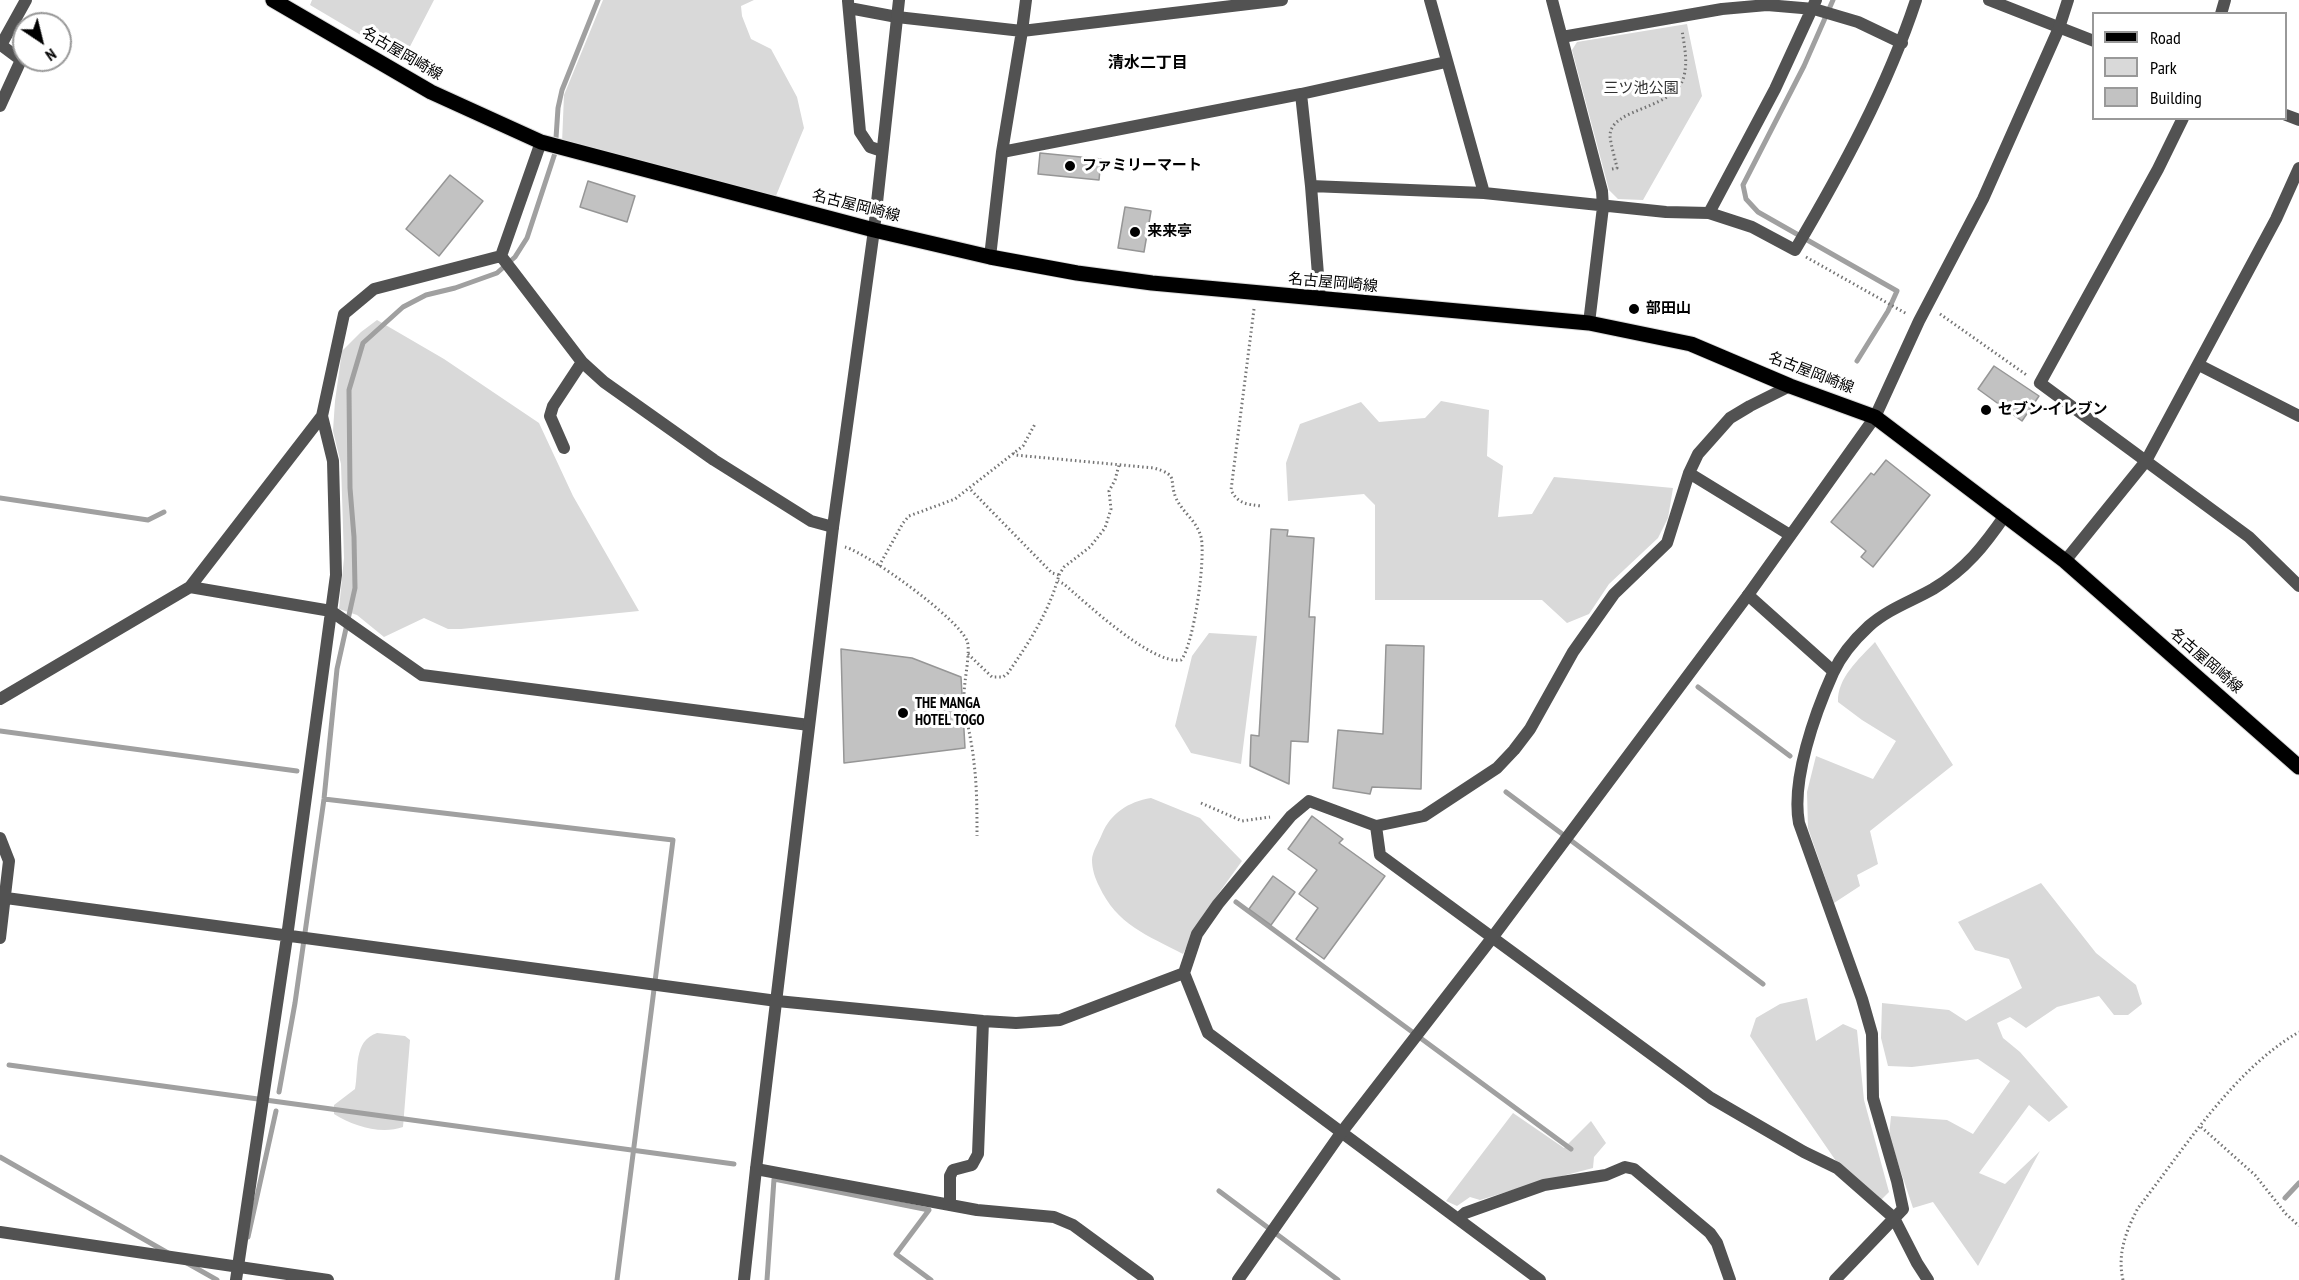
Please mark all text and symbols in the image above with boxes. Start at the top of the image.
north arrow [12,12,72,72]
legend [2092,12,2287,120]
street label: 名古屋岡崎線 [359,24,445,84]
text: Road [2150,26,2181,49]
text: N [42,44,60,66]
district label: 清水二丁目 [1108,53,1188,73]
text: Park [2150,56,2177,79]
park label: 三ツ池公園 [1604,80,1678,98]
text: Building [2150,86,2202,109]
place label: ファミリーマート [1082,157,1202,175]
marker: ファミリーマート [1063,159,1077,173]
street label: 名古屋岡崎線 [810,186,902,226]
place label: 来来亭 [1147,223,1192,241]
marker: 来来亭 [1128,225,1142,239]
street label: 名古屋岡崎線 [1287,270,1379,296]
place label: 部田山 [1646,300,1691,318]
marker: 部田山 [1627,302,1641,316]
street label: 名古屋岡崎線 [1766,348,1856,398]
place label: セブン-イレブン [1998,401,2107,419]
marker: セブン-イレブン [1979,403,1993,417]
street label: 名古屋岡崎線 [2166,625,2246,697]
place label: THE MANGA HOTEL TOGO [915,695,985,730]
marker: THE MANGA HOTEL TOGO [896,706,910,720]

